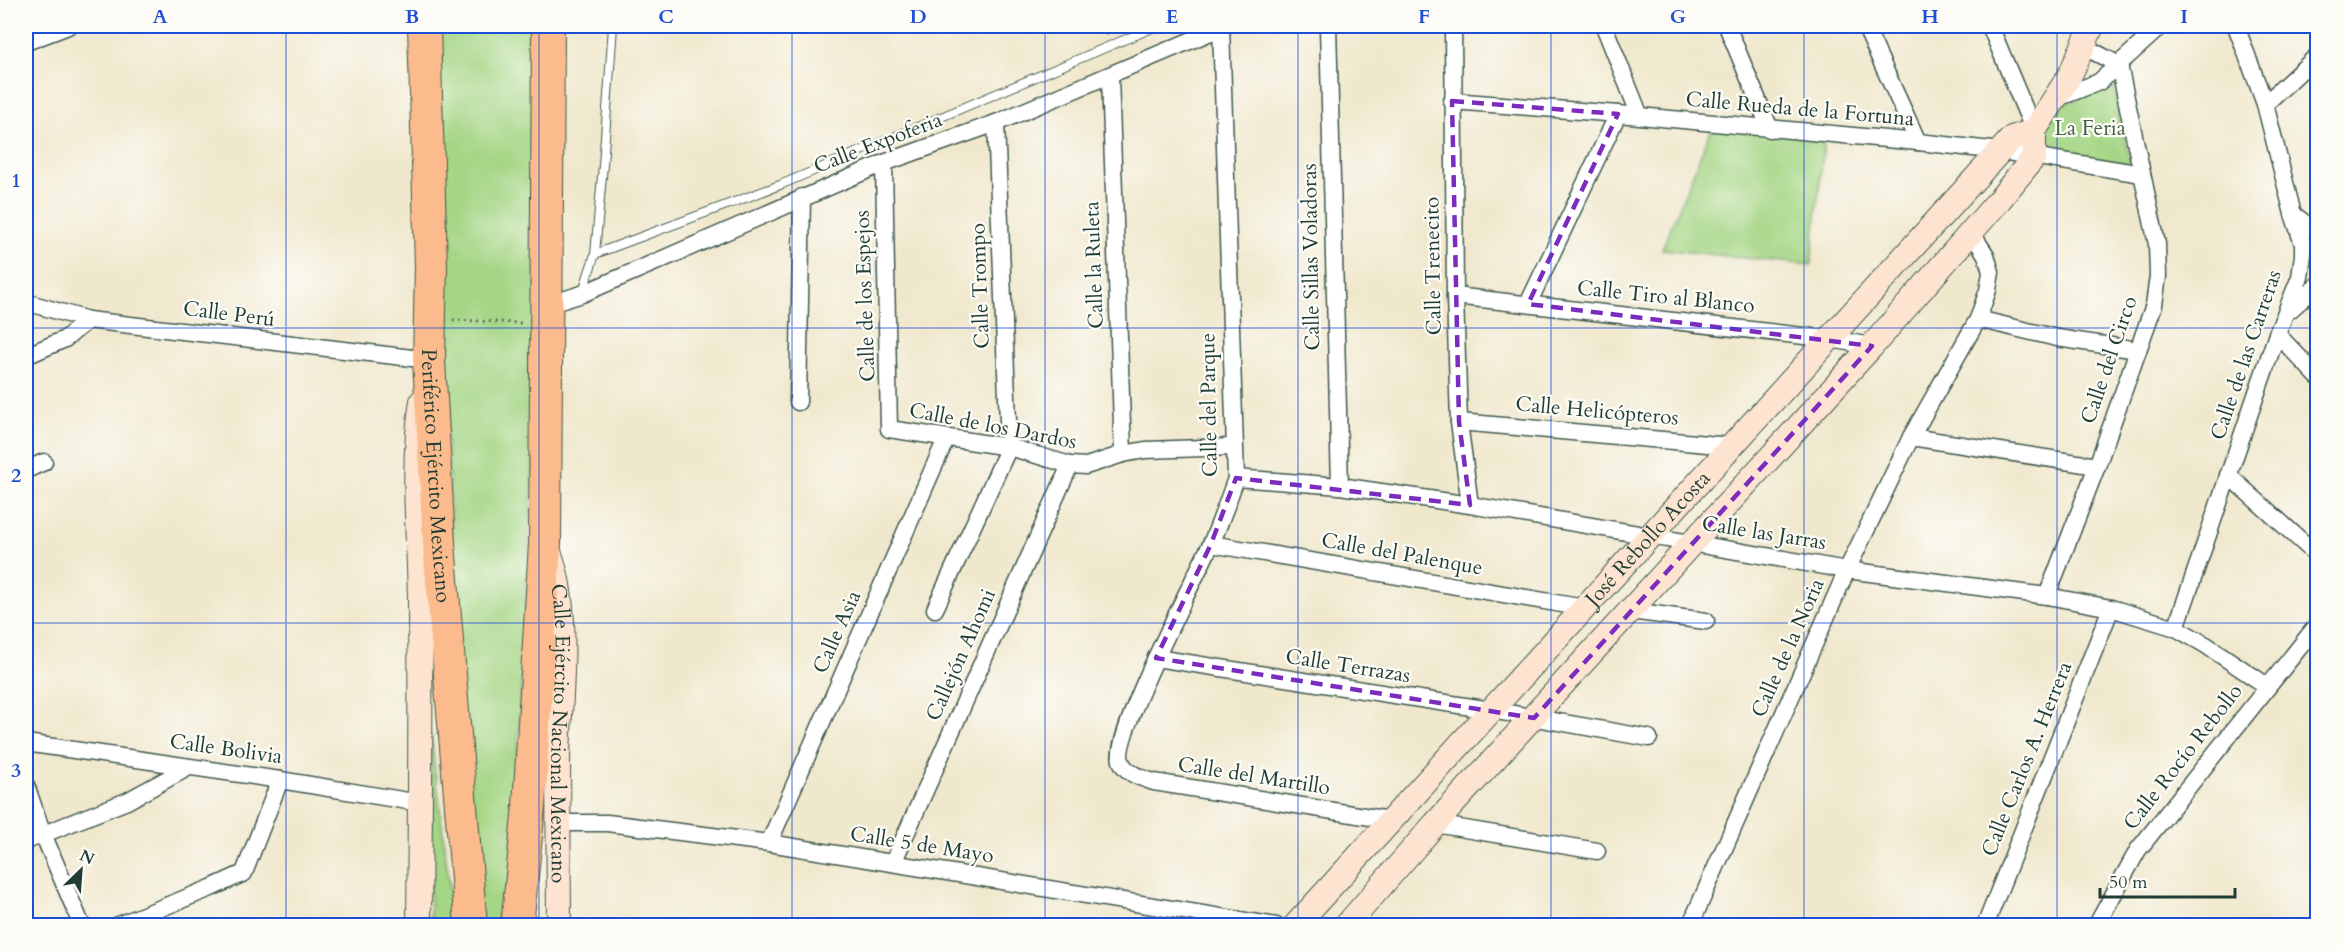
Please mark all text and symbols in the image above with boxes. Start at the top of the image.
text: A [152,3,168,30]
text: B [405,3,419,30]
text: C [658,3,674,30]
text: D [909,3,927,30]
text: E [1166,3,1178,30]
text: F [1418,3,1430,30]
text: G [1670,3,1686,30]
text: H [1921,3,1939,30]
text: I [2180,3,2188,30]
street label: Calle Rueda de la Fortuna [1685,85,1915,133]
street label: Calle Expoferia [810,105,946,181]
park label: La Feria [2054,114,2126,143]
street label: Calle Sillas Voladoras [1295,163,1327,351]
text: 1 [11,167,21,194]
street label: Calle Trenecito [1417,196,1449,336]
street label: Calle la Ruleta [1077,201,1111,329]
street label: Calle de los Espejos [848,210,882,382]
street label: Calle Trompo [963,223,997,349]
street label: Calle de las Carreras [2203,266,2289,444]
street label: Calle Tiro al Blanco [1576,273,1756,321]
street label: Calle del Circo [2074,292,2144,428]
street label: Calle Perú [182,294,276,334]
street label: Calle del Parque [1193,333,1225,477]
street label: Periférico Ejército Mexicano [414,348,458,604]
street label: Calle Helicópteros [1514,389,1680,433]
street label: Calle de los Dardos [907,396,1079,456]
text: 2 [11,462,21,489]
street label: José Rebollo Acosta [1576,464,1717,615]
street label: Calle las Jarras [1700,509,1828,557]
street label: Calle del Palenque [1319,526,1485,582]
street label: Calle de la Noria [1744,574,1832,722]
street label: Calle Ejército Nacional Mexicano [543,582,577,883]
street label: Callejón Ahomi [919,584,1003,726]
street label: Calle Asia [806,586,868,678]
street label: Calle Terrazas [1284,642,1412,690]
street label: Calle Carlos A. Herrera [1975,657,2079,861]
street label: Calle Rocío Rebollo [2117,678,2249,836]
street label: Calle Bolivia [168,727,284,771]
street label: Calle del Martillo [1176,750,1332,802]
text: 3 [11,757,21,784]
street label: Calle 5 de Mayo [848,819,996,871]
north arrow [51,840,111,900]
text: N [76,844,98,870]
scale bar [2100,861,2235,899]
text: 50 m [2109,870,2148,895]

